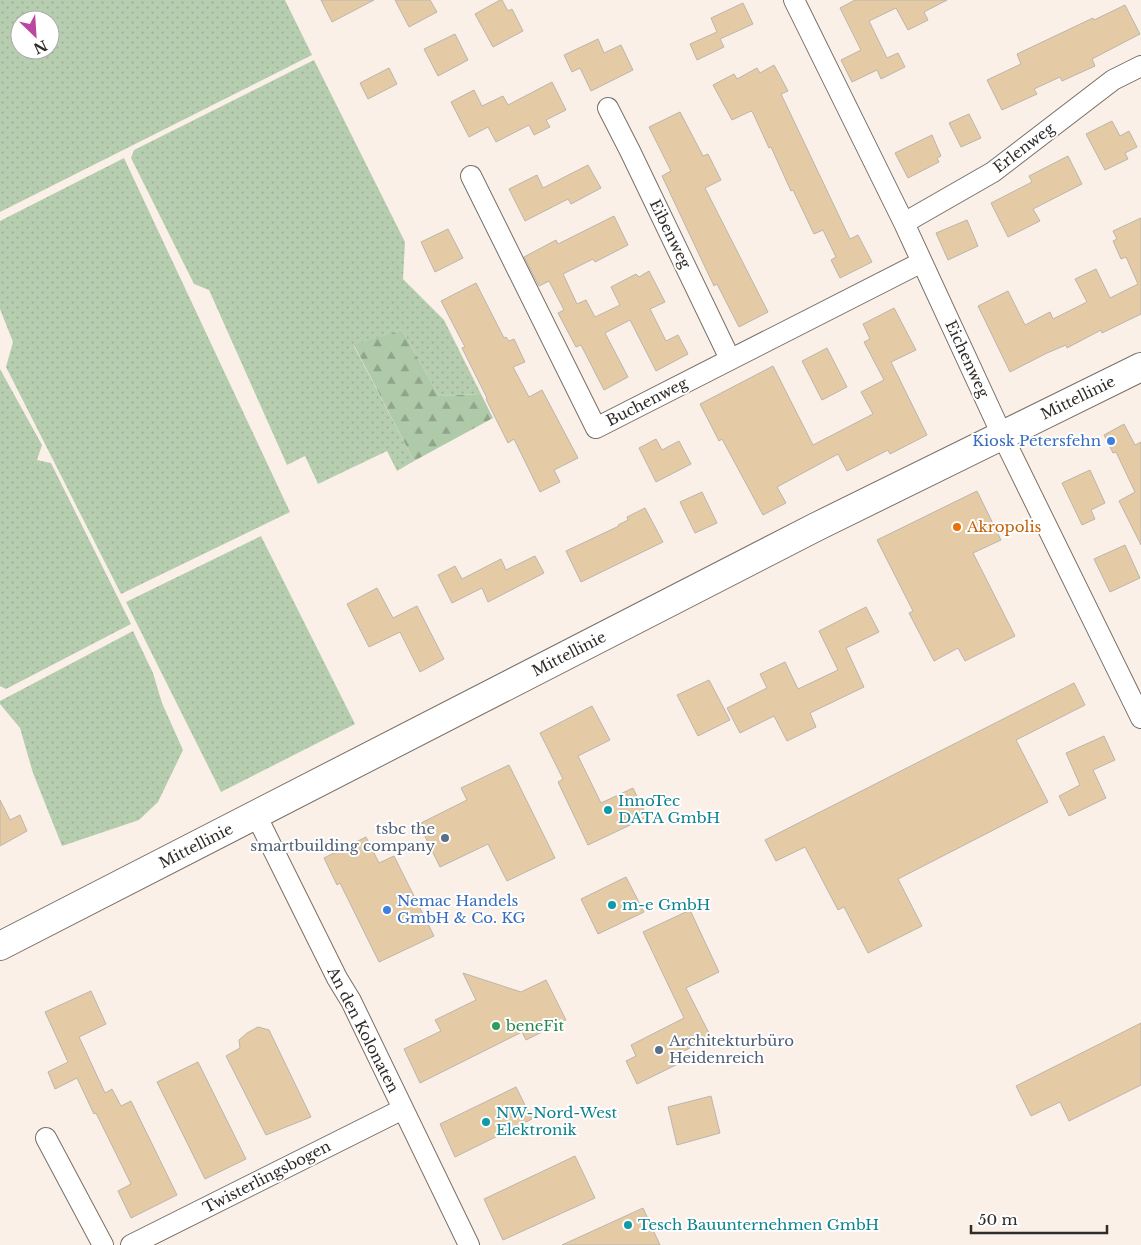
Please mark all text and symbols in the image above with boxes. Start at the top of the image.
north arrow [10,10,60,60]
text: N [31,36,50,58]
street label: Erlenweg [989,118,1059,177]
street label: Eibenweg [646,196,696,272]
street label: Eichenweg [941,317,994,401]
street label: Mittellinie [1038,371,1118,424]
street label: Buchenweg [603,373,691,430]
place label: Kiosk Petersfehn [972,431,1101,450]
marker: Kiosk Petersfehn [1105,435,1117,447]
place label: Akropolis [966,517,1042,536]
marker: Akropolis [951,521,963,533]
street label: Mittellinie [529,627,609,680]
place label: InnoTec DATA GmbH [618,791,720,827]
marker: InnoTec DATA GmbH [602,804,614,816]
street label: Mittellinie [156,819,236,872]
place label: tsbc the smartbuilding company [250,819,435,855]
marker: tsbc the smartbuilding company [439,832,451,844]
place label: Nemac Handels GmbH & Co. KG [397,891,525,927]
place label: m-e GmbH [622,895,711,914]
marker: m-e GmbH [606,899,618,911]
marker: Nemac Handels GmbH & Co. KG [381,904,393,916]
street label: An den Kolonaten [323,963,403,1096]
place label: beneFit [505,1016,564,1035]
marker: beneFit [490,1020,502,1032]
place label: Architekturbüro Heidenreich [668,1031,794,1067]
marker: Architekturbüro Heidenreich [653,1044,665,1056]
place label: NW-Nord-West Elektronik [496,1103,618,1139]
marker: NW-Nord-West Elektronik [480,1116,492,1128]
street label: Twisterlingsbogen [200,1136,334,1217]
scale bar [971,1202,1107,1234]
text: 50 m [978,1210,1018,1229]
place label: Tesch Bauunternehmen GmbH [638,1215,879,1234]
marker: Tesch Bauunternehmen GmbH [622,1219,634,1231]

